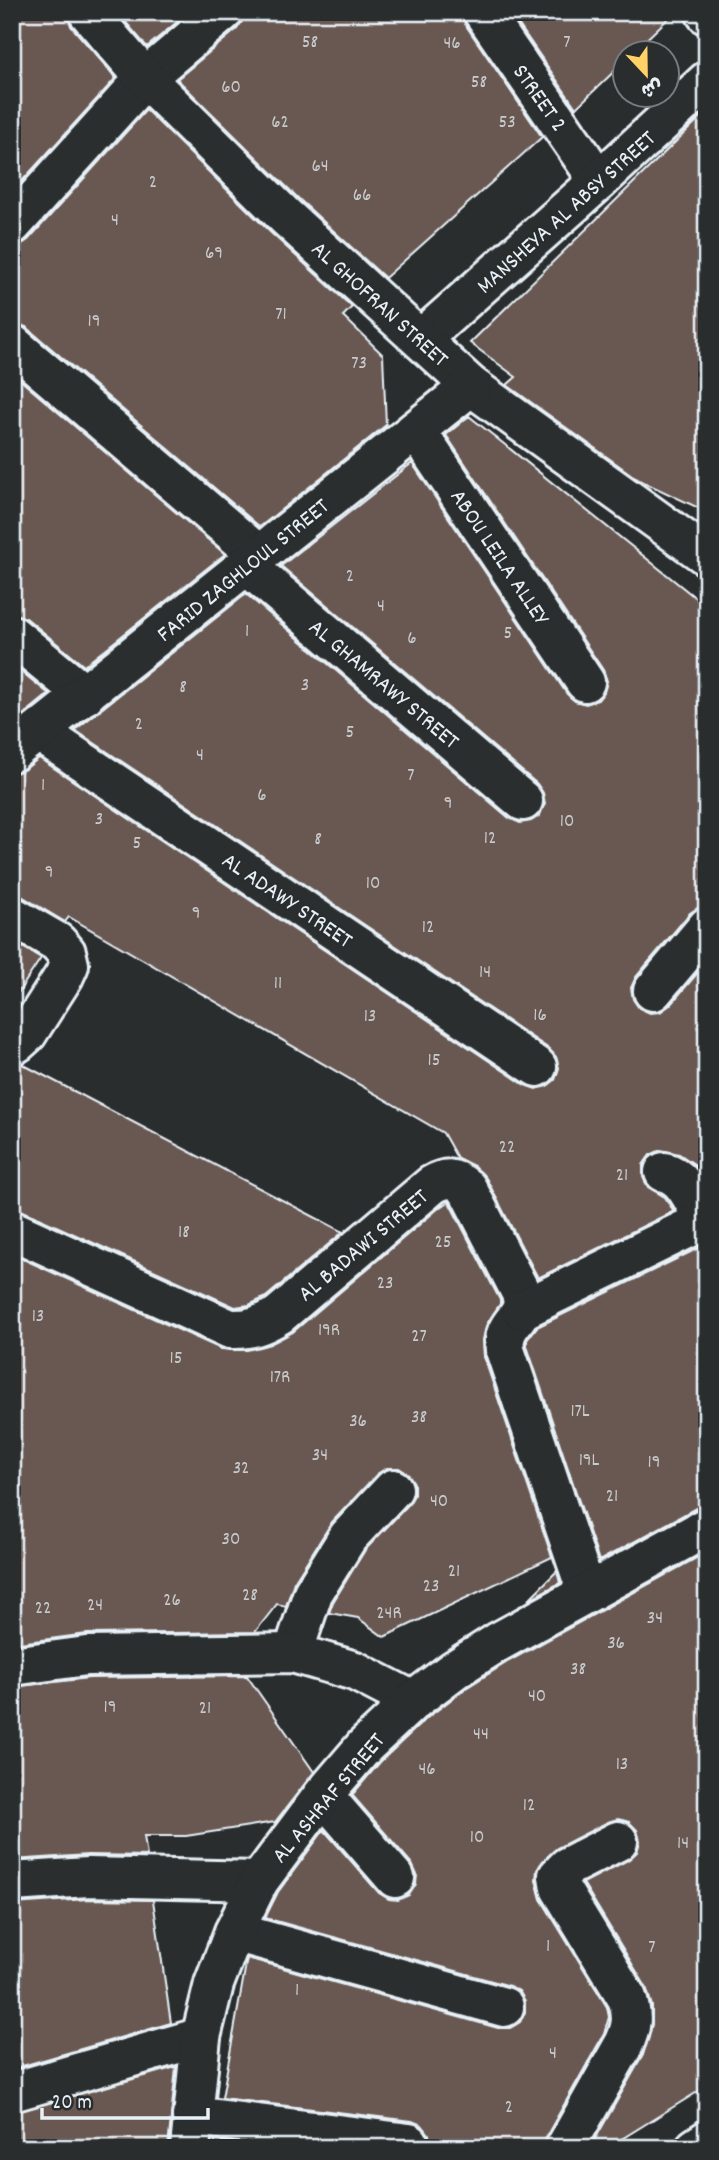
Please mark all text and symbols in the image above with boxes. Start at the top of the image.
house number: 58 [302,30,318,57]
house number: 7 [563,30,571,57]
house number: 46 [443,31,461,58]
north arrow [610,38,680,108]
street label: STREET 2 [503,58,573,140]
house number: 58 [471,70,487,97]
text: ش [636,70,666,103]
house number: 60 [221,75,241,102]
house number: 62 [271,110,289,137]
house number: 53 [498,110,516,137]
street label: MANSHEYA AL ABSY STREET [470,124,664,303]
house number: 64 [311,154,329,181]
house number: 2 [149,170,157,197]
house number: 66 [353,183,371,210]
house number: 4 [111,208,119,235]
street label: AL GHOFRAN STREET [303,235,455,376]
house number: 69 [205,241,223,268]
house number: 71 [275,302,287,329]
house number: 19 [88,309,100,336]
house number: 73 [351,351,367,378]
street label: ABOU LEILA ALLEY [440,483,556,633]
street label: FARID ZAGHLOUL STREET [151,492,337,652]
house number: 2 [346,564,354,591]
house number: 4 [377,594,385,621]
street label: AL GHAMRAWY STREET [300,613,465,759]
house number: 1 [245,619,249,646]
house number: 5 [504,621,512,648]
house number: 6 [407,626,417,653]
house number: 3 [301,673,309,700]
house number: 8 [179,675,187,702]
house number: 2 [135,712,143,739]
house number: 5 [346,720,354,747]
house number: 4 [196,743,204,770]
house number: 7 [407,763,415,790]
house number: 1 [41,773,45,800]
house number: 6 [257,783,267,810]
house number: 9 [444,791,452,818]
house number: 3 [95,807,103,834]
house number: 10 [560,809,574,836]
house number: 12 [484,826,496,853]
house number: 8 [314,827,322,854]
house number: 5 [133,831,141,858]
street label: AL ADAWY STREET [214,846,358,958]
house number: 9 [45,860,53,887]
house number: 10 [366,871,380,898]
house number: 9 [192,901,200,928]
house number: 12 [422,915,434,942]
house number: 14 [479,960,491,987]
house number: 11 [274,971,282,998]
house number: 16 [533,1003,547,1030]
house number: 13 [364,1004,376,1031]
house number: 15 [428,1048,440,1075]
house number: 22 [499,1135,515,1162]
house number: 21 [616,1163,628,1190]
street label: AL BADAWI STREET [292,1182,437,1311]
house number: 18 [178,1220,190,1247]
house number: 25 [434,1230,452,1257]
house number: 23 [377,1271,393,1298]
house number: 13 [32,1304,44,1331]
house number: 19R [318,1318,340,1345]
house number: 27 [411,1324,427,1351]
house number: 15 [170,1346,182,1373]
house number: 17R [270,1365,290,1392]
house number: 17L [570,1399,590,1426]
house number: 38 [411,1405,427,1432]
house number: 36 [349,1409,367,1436]
house number: 34 [312,1443,328,1470]
house number: 19L [579,1448,600,1475]
house number: 19 [648,1450,660,1477]
house number: 32 [233,1456,249,1483]
house number: 21 [606,1484,618,1511]
house number: 40 [430,1489,448,1516]
house number: 30 [222,1527,240,1554]
house number: 21 [448,1559,460,1586]
house number: 23 [423,1574,439,1601]
house number: 28 [242,1583,258,1610]
house number: 26 [163,1588,181,1615]
house number: 24 [87,1593,103,1620]
house number: 22 [35,1596,51,1623]
house number: 24R [376,1601,402,1628]
house number: 34 [647,1606,663,1633]
house number: 36 [607,1631,625,1658]
house number: 38 [570,1657,586,1684]
house number: 40 [528,1684,546,1711]
house number: 19 [104,1695,116,1722]
house number: 21 [199,1696,211,1723]
house number: 44 [473,1722,489,1749]
street label: AL ASHRAF STREET [265,1727,394,1872]
house number: 13 [616,1752,628,1779]
house number: 46 [418,1757,436,1784]
house number: 12 [523,1793,535,1820]
house number: 10 [470,1825,484,1852]
house number: 14 [677,1831,689,1858]
house number: 1 [546,1934,550,1961]
house number: 7 [648,1935,656,1962]
house number: 1 [295,1978,299,2005]
house number: 4 [549,2041,557,2068]
scale bar [42,2076,208,2120]
text: 20 m [52,2089,92,2119]
house number: 2 [505,2095,513,2122]

